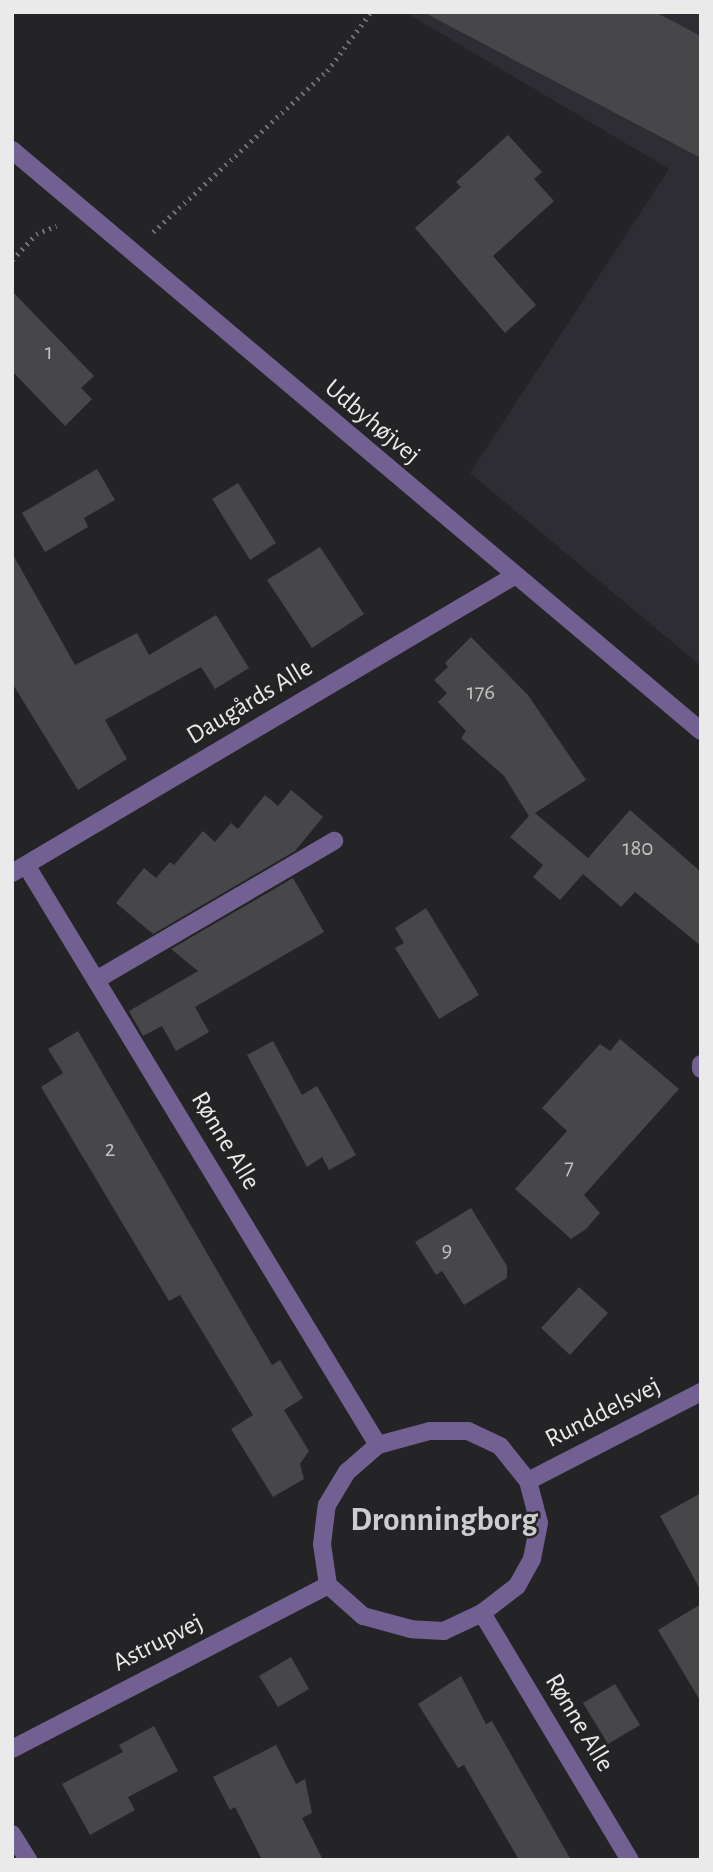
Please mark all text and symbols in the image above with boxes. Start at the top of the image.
house number: 1 [45,339,53,367]
street label: Udbyhøjvej [318,373,426,471]
street label: Daugårds Alle [181,652,319,752]
house number: 176 [467,679,495,707]
house number: 180 [623,835,653,863]
street label: Rønne Alle [184,1086,266,1196]
house number: 2 [105,1136,115,1164]
house number: 7 [564,1154,574,1182]
house number: 9 [442,1237,452,1265]
street label: Runddelsvej [540,1371,666,1455]
district label: Dronningborg [350,1501,538,1541]
street label: Astrupvej [108,1607,208,1679]
street label: Rønne Alle [538,1668,620,1778]

